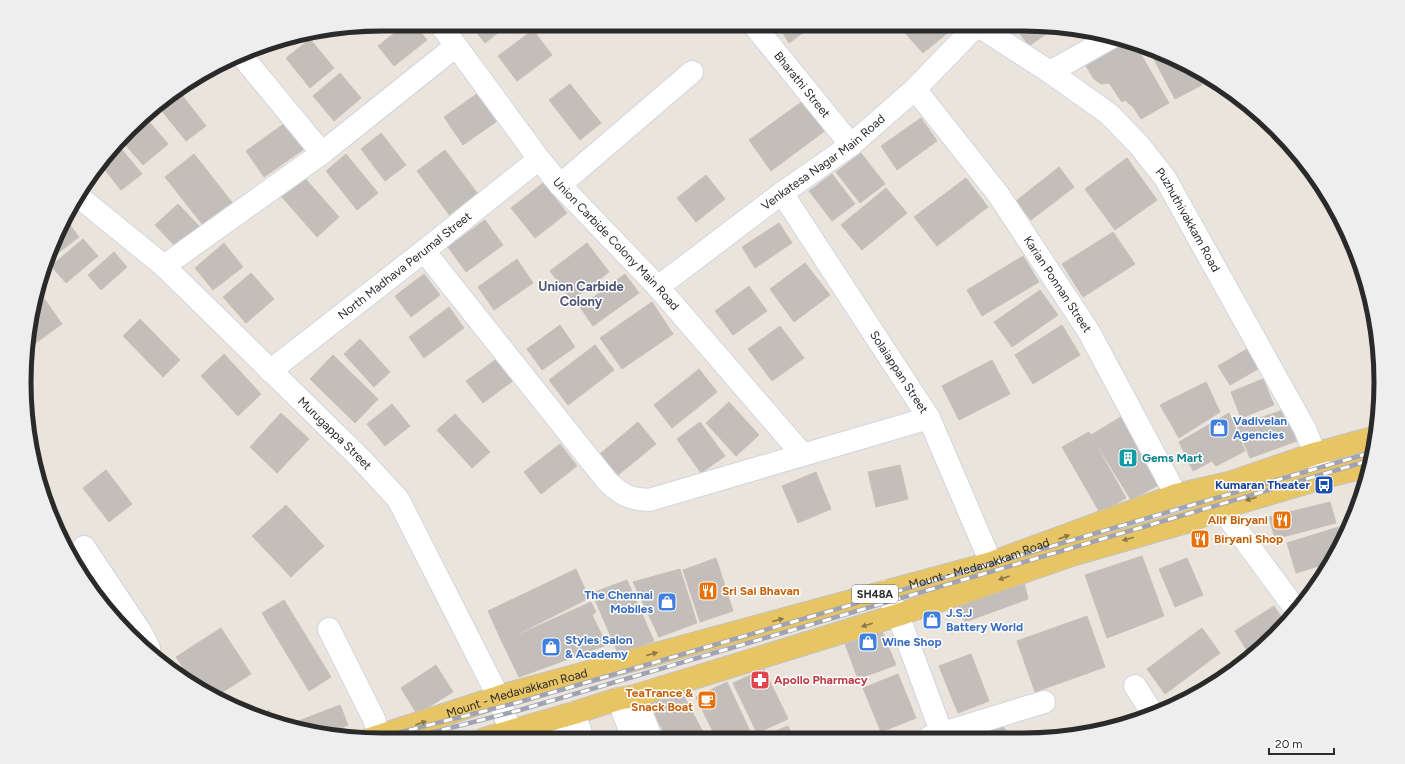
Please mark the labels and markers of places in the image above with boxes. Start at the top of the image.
place label: Vadivelan Agencies [1233,414,1287,442]
shop icon: Vadivelan Agencies [1208,417,1230,439]
building icon: Gems Mart [1117,447,1139,469]
place label: Gems Mart [1142,451,1203,465]
bus stop icon: Kumaran Theater [1313,474,1335,496]
place label: Kumaran Theater [1215,478,1310,492]
restaurant icon: Alif Biryani [1271,509,1293,531]
place label: Alif Biryani [1208,513,1268,527]
restaurant icon: Biryani Shop [1189,528,1211,550]
place label: Biryani Shop [1214,532,1283,546]
restaurant icon: Sri Sai Bhavan [697,580,719,602]
place label: Sri Sai Bhavan [722,584,800,598]
place label: The Chennai Mobiles [584,588,653,616]
shop icon: The Chennai Mobiles [656,591,678,613]
place label: J.S.J Battery World [946,606,1023,634]
shop icon: J.S.J Battery World [921,609,943,631]
shop icon: Wine Shop [857,631,879,653]
place label: Styles Salon & Academy [565,633,633,661]
place label: Wine Shop [882,635,942,649]
shop icon: Styles Salon & Academy [540,636,562,658]
pharmacy icon: Apollo Pharmacy [749,669,771,691]
place label: Apollo Pharmacy [774,673,868,687]
place label: TeaTrance & Snack Boat [626,686,693,714]
cafe icon: TeaTrance & Snack Boat [696,689,718,711]

